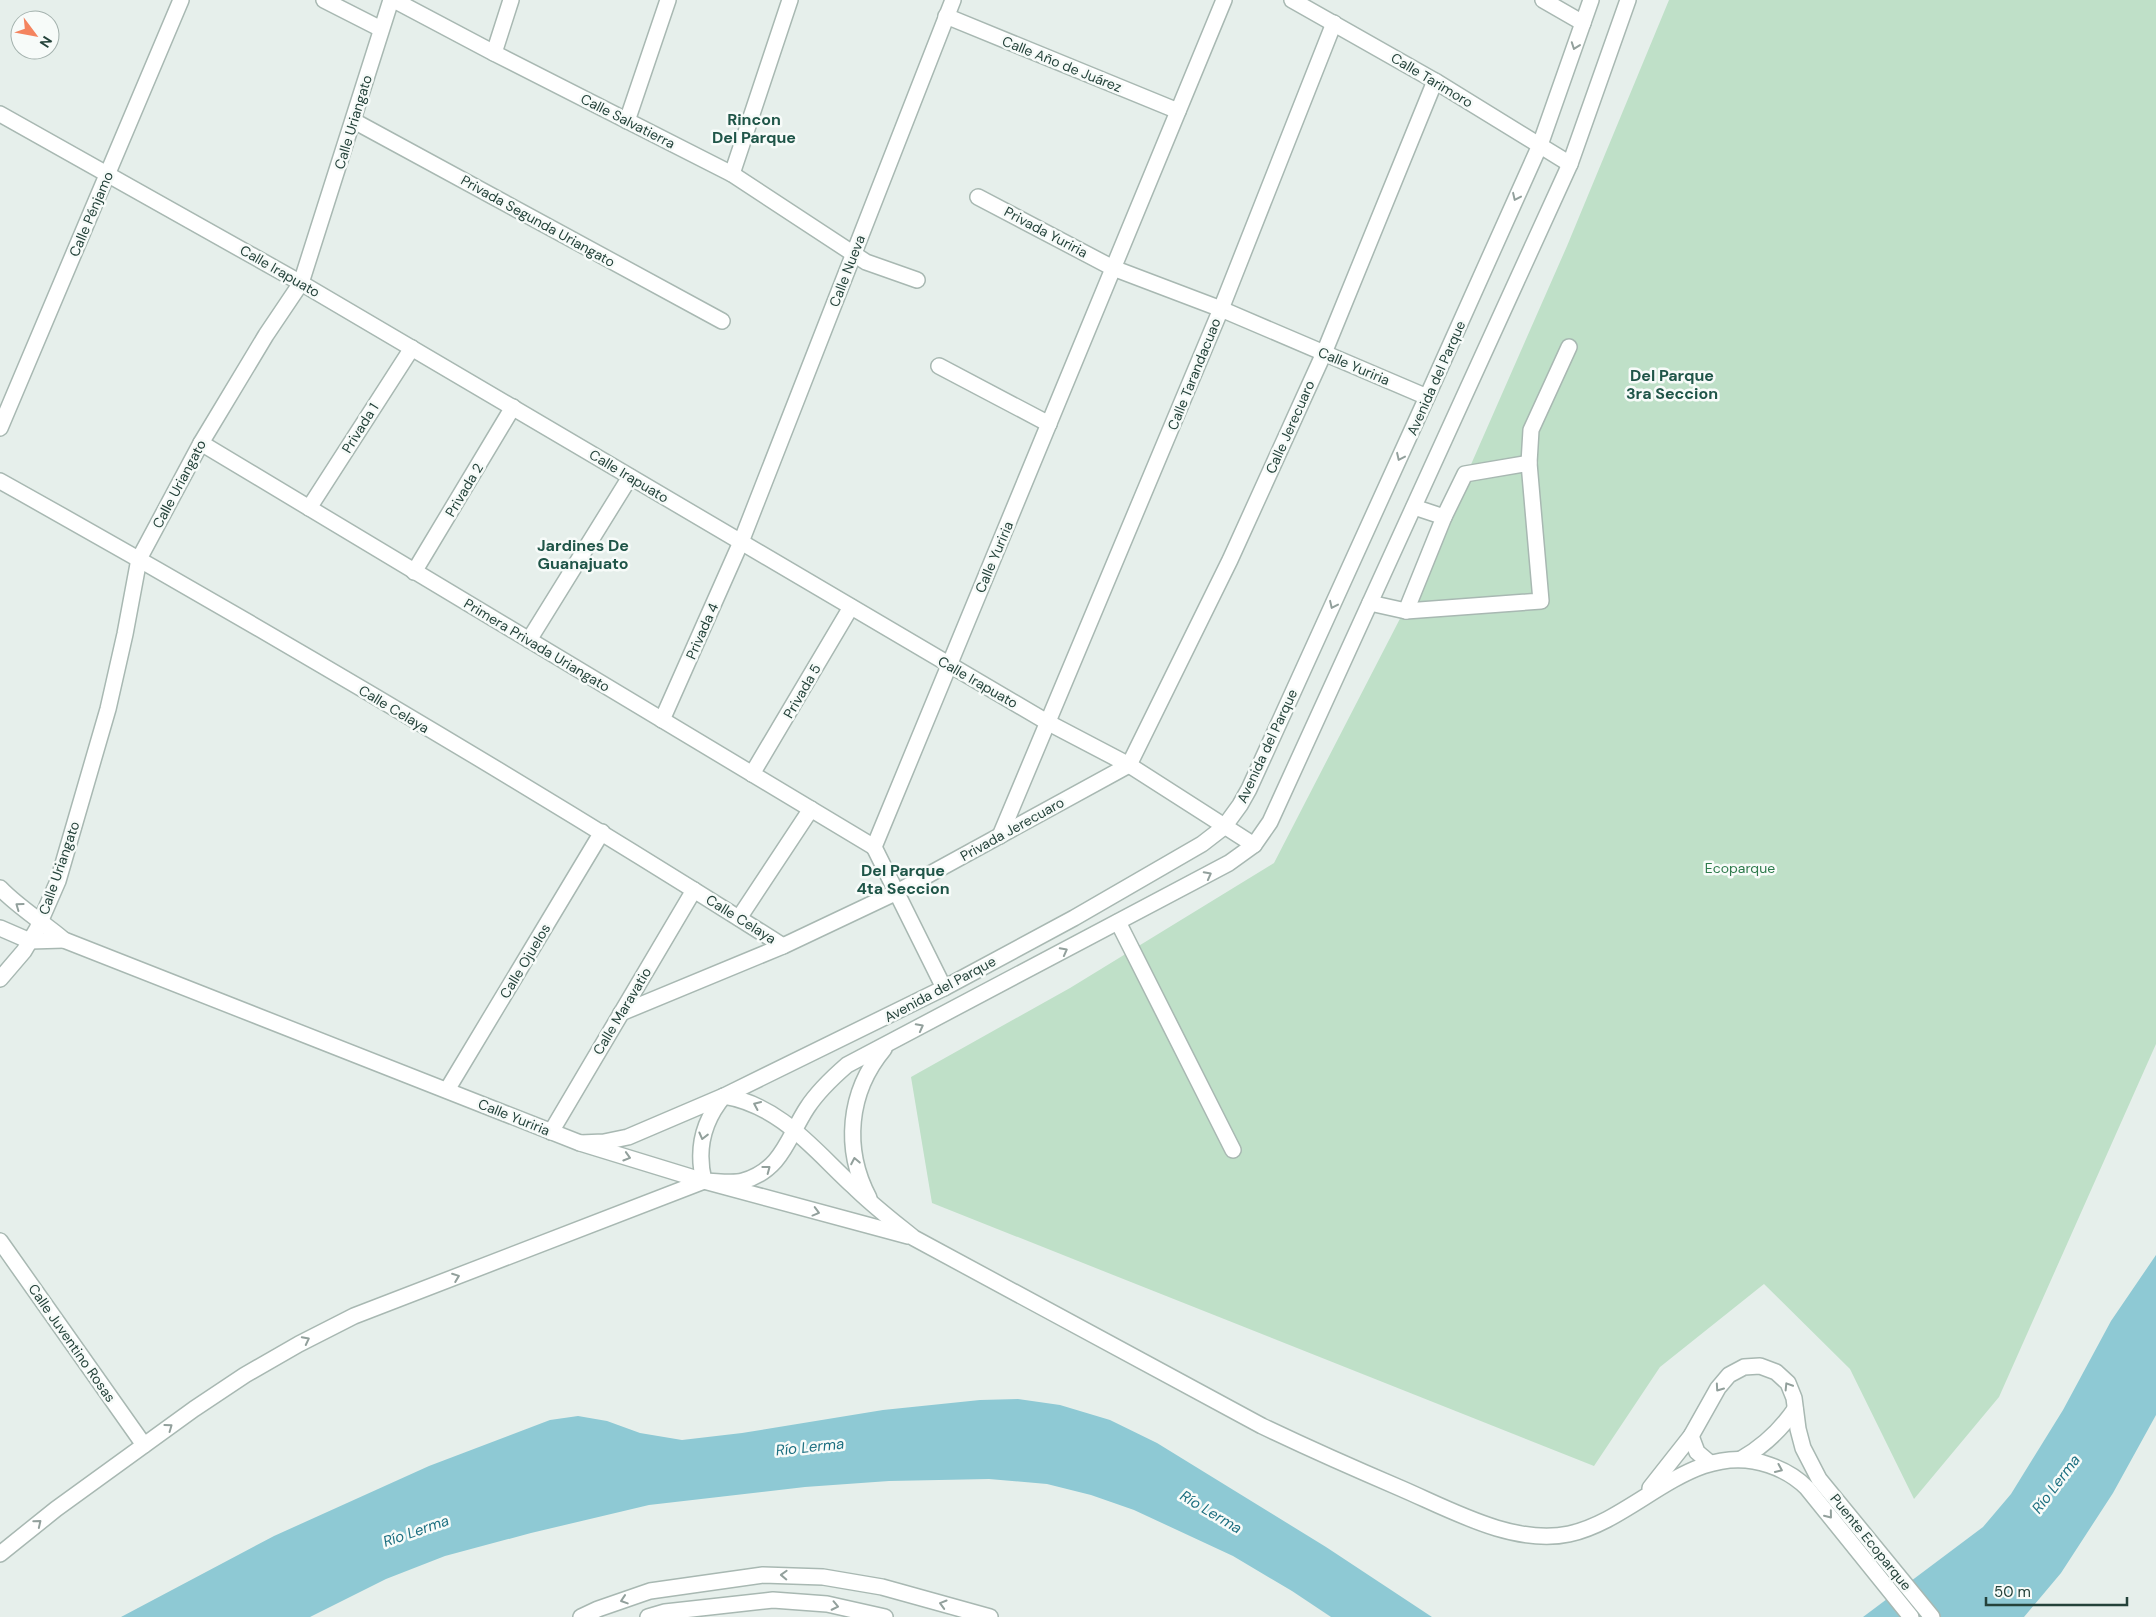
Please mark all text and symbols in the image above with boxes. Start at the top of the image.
north arrow [10,10,60,60]
street label: Calle Año de Juárez [1000,32,1124,96]
text: N [36,33,56,51]
one-way arrow [1571,41,1581,50]
street label: Calle Tarimoro [1388,48,1476,112]
street label: Calle Uriangato [330,73,376,171]
street label: Calle Salvatierra [578,89,678,153]
district label: Rincon Del Parque [712,109,796,148]
street label: Calle Pénjamo [65,169,117,259]
street label: Privada Segunda Uriangato [458,171,618,271]
one-way arrow [1512,192,1522,201]
street label: Privada Yuriria [1001,202,1091,262]
street label: Calle Nueva [825,232,869,310]
street label: Calle Irapuato [237,241,323,301]
street label: Calle Tarandacuao [1163,315,1225,433]
street label: Avenida del Parque [1403,318,1469,438]
street label: Calle Yuriria [1315,343,1393,389]
district label: Del Parque 3ra Seccion [1626,365,1718,404]
street label: Calle Jerecuaro [1261,378,1319,476]
street label: Privada 1 [338,400,382,456]
street label: Calle Uriangato [148,437,210,531]
street label: Calle Irapuato [586,445,672,507]
one-way arrow [1396,452,1406,461]
street label: Privada 2 [441,460,487,520]
street label: Calle Yuriria [971,518,1017,596]
district label: Jardines De Guanajuato [537,535,629,574]
street label: Primera Privada Uriangato [461,594,613,696]
street label: Privada 4 [682,600,723,662]
one-way arrow [1328,600,1339,609]
street label: Calle Irapuato [935,652,1021,712]
street label: Privada 5 [779,661,825,721]
street label: Calle Celaya [355,681,433,737]
street label: Avenida del Parque [1233,686,1301,806]
street label: Privada Jerecuaro [957,793,1067,865]
street label: Calle Uriangato [35,819,83,917]
park label: Ecoparque [1705,859,1775,877]
district label: Del Parque 4ta Seccion [856,860,950,899]
one-way arrow [1202,871,1211,881]
street label: Calle Celaya [703,890,779,948]
one-way arrow [15,903,25,912]
street label: Calle Ojuelos [496,920,554,1002]
one-way arrow [1059,947,1068,957]
street label: Avenida del Parque [881,952,999,1026]
street label: Calle Maravatio [589,964,655,1058]
one-way arrow [915,1023,924,1033]
street label: Calle Yuriria [475,1094,553,1140]
one-way arrow [753,1101,762,1111]
one-way arrow [698,1131,709,1140]
one-way arrow [622,1152,630,1162]
one-way arrow [850,1156,861,1165]
one-way arrow [761,1166,770,1174]
one-way arrow [812,1206,820,1216]
one-way arrow [451,1273,459,1283]
street label: Calle Juventino Rosas [24,1280,120,1406]
one-way arrow [301,1336,310,1346]
one-way arrow [1716,1382,1726,1391]
one-way arrow [1784,1382,1794,1391]
one-way arrow [163,1424,173,1433]
water label: Río Lerma [775,1433,845,1461]
water label: Río Lerma [2027,1451,2085,1517]
one-way arrow [1774,1462,1783,1473]
water label: Río Lerma [1176,1486,1246,1538]
street label: Puente Ecoparque [1826,1490,1916,1594]
water label: Río Lerma [380,1510,452,1552]
one-way arrow [1823,1510,1832,1519]
one-way arrow [32,1521,41,1529]
one-way arrow [779,1570,787,1581]
scale bar [1986,1574,2127,1606]
text: 50 m [1994,1582,2031,1602]
one-way arrow [620,1595,628,1605]
one-way arrow [938,1599,947,1610]
one-way arrow [830,1600,839,1610]

